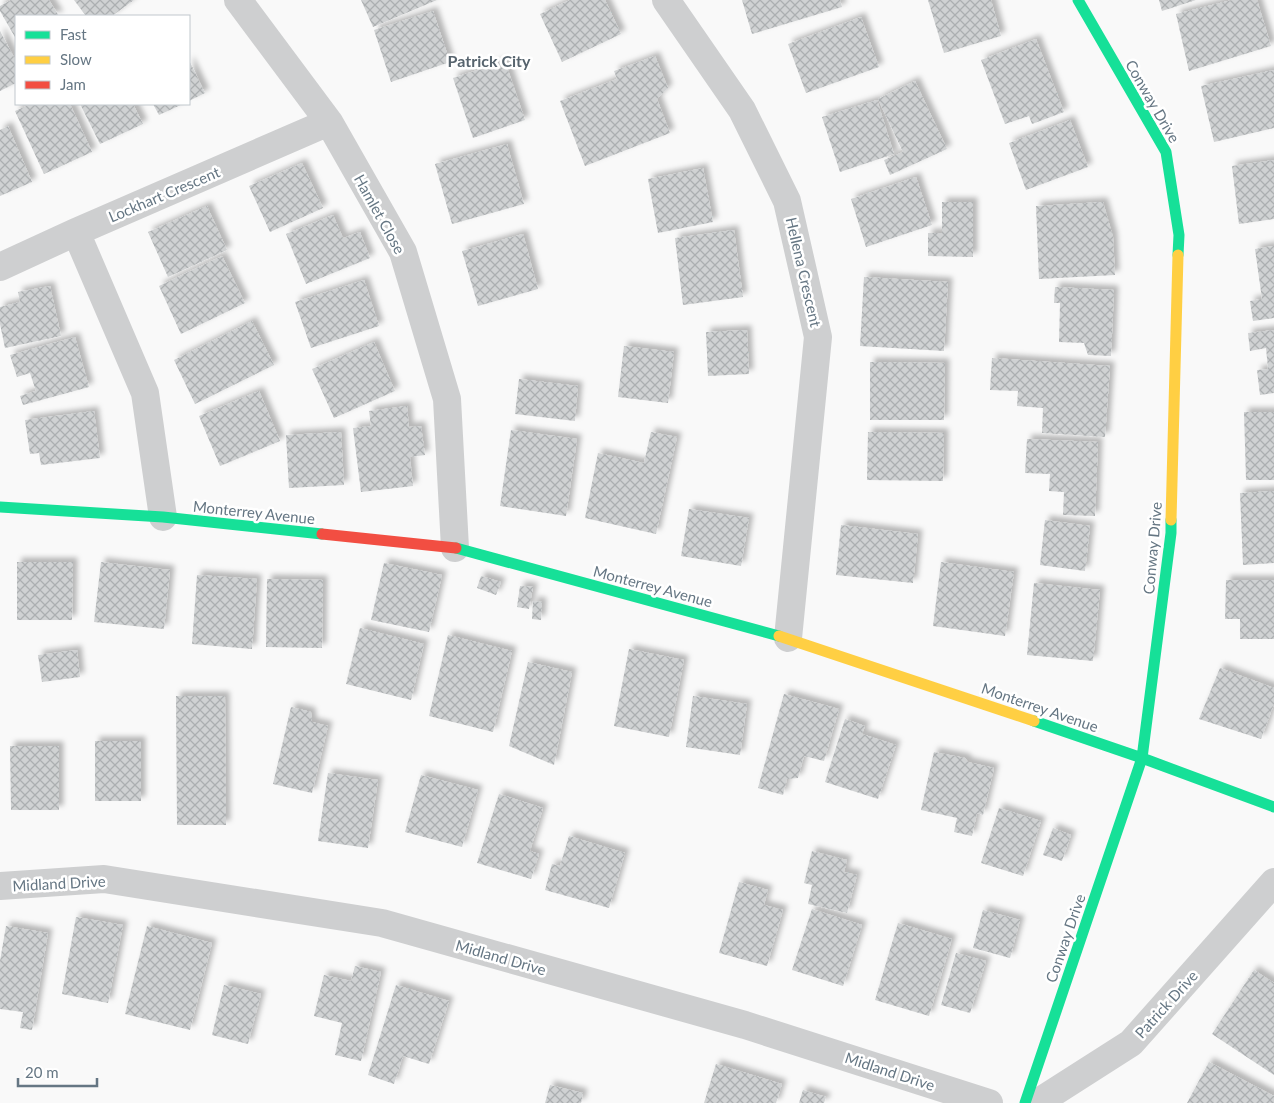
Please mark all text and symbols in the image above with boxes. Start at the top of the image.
legend [15,15,190,105]
text: Fast [60,25,87,43]
text: Slow [60,50,92,68]
district label: Patrick City [448,51,531,70]
street label: Conway Drive [1122,56,1184,146]
text: Jam [60,75,86,93]
street label: Lockhart Crescent [106,162,223,226]
street label: Hamlet Close [351,171,409,257]
street label: Hellena Crescent [783,215,825,329]
street label: Monterrey Avenue [192,497,316,527]
street label: Conway Drive [1139,501,1165,595]
street label: Monterrey Avenue [592,561,715,611]
street label: Monterrey Avenue [979,679,1101,735]
street label: Midland Drive [12,872,106,894]
street label: Conway Drive [1041,891,1089,985]
street label: Midland Drive [454,936,548,979]
street label: Patrick Drive [1131,966,1201,1042]
street label: Midland Drive [843,1048,937,1094]
scale bar [18,1056,96,1088]
text: 20 m [25,1063,59,1081]

